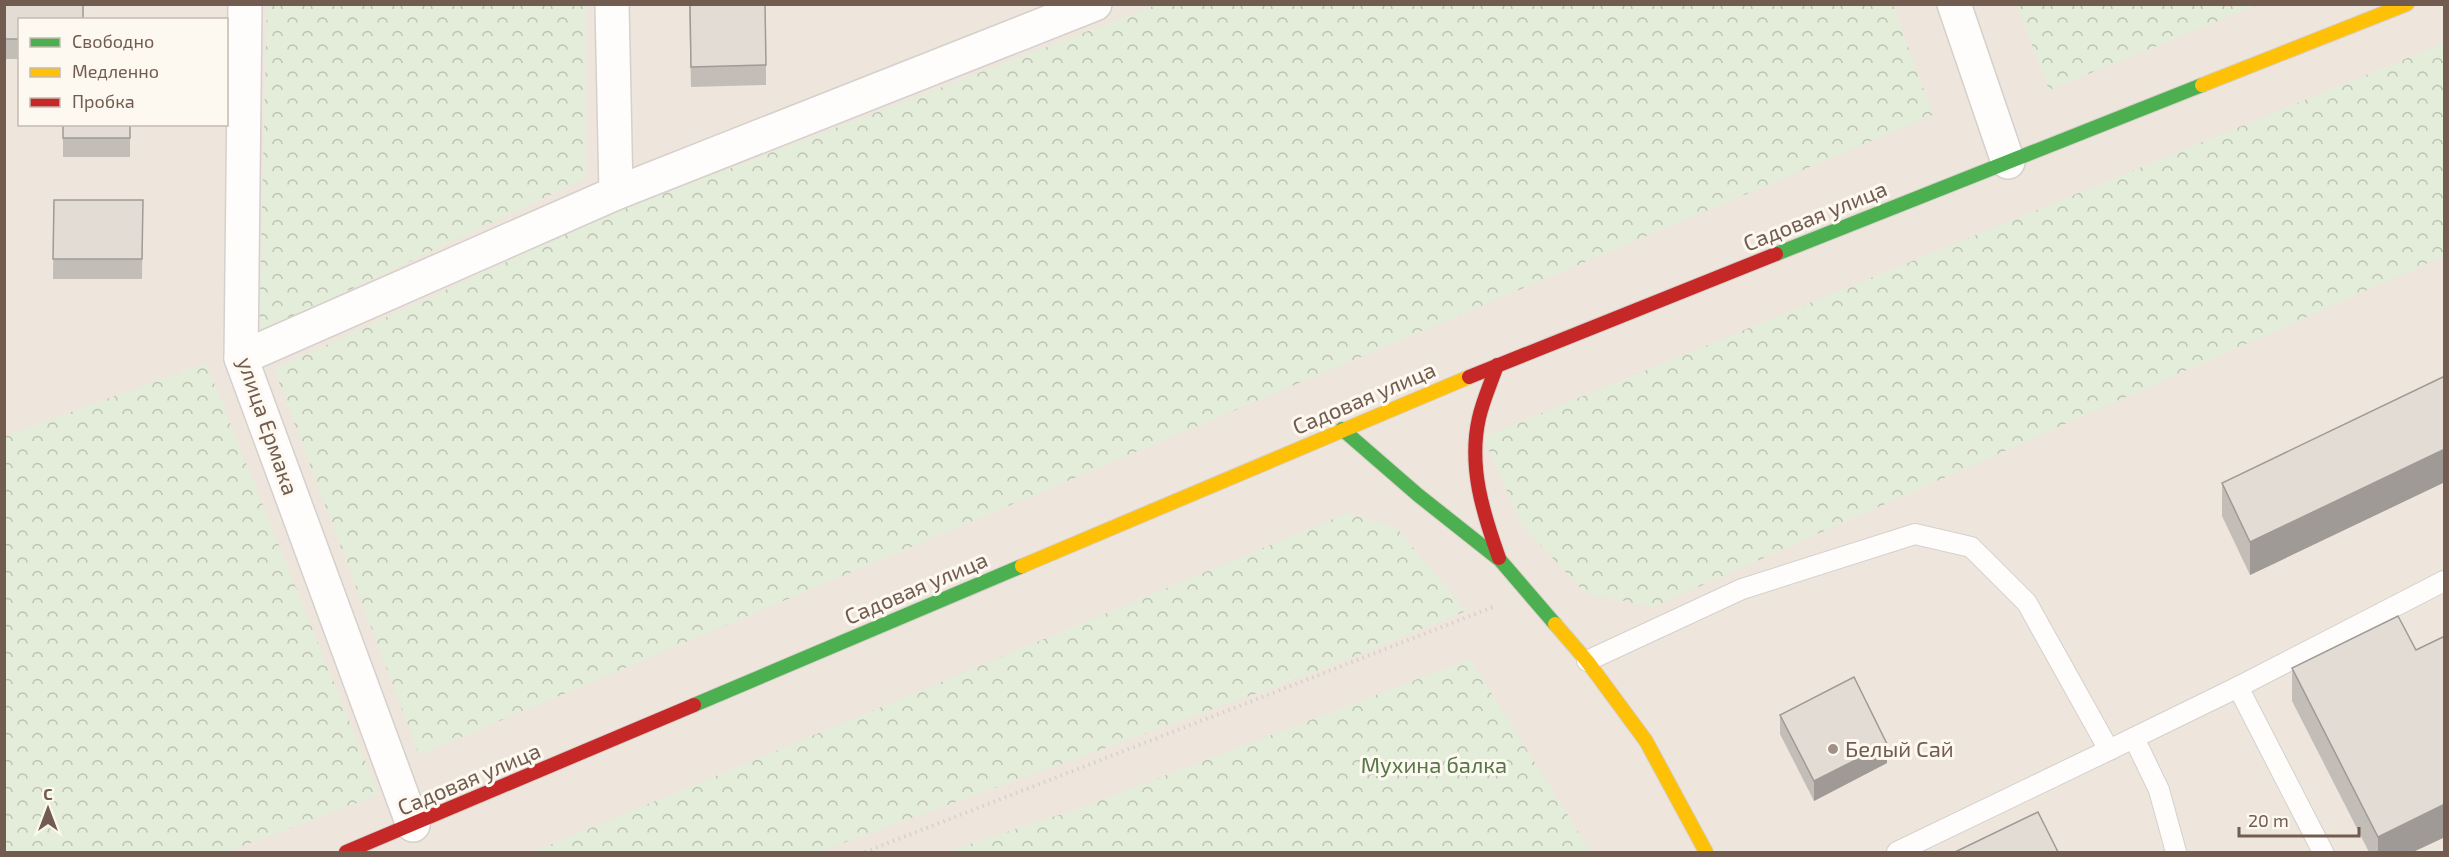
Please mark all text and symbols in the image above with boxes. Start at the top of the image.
legend [18,18,228,126]
text: Свободно [72,30,154,52]
text: Медленно [72,60,159,82]
text: Пробка [72,90,135,112]
street label: Садовая улица [1739,174,1891,257]
street label: улица Ермака [232,353,305,498]
street label: Садовая улица [1288,355,1439,440]
street label: Садовая улица [840,545,991,630]
place label: Белый Сай [1845,735,1954,761]
street label: Садовая улица [393,736,544,821]
marker: Белый Сай [1826,742,1840,756]
park label: Мухина балка [1361,751,1507,778]
north arrow [18,779,78,839]
text: С [43,784,53,803]
scale bar [2239,800,2359,838]
text: 20 m [2248,809,2289,831]

